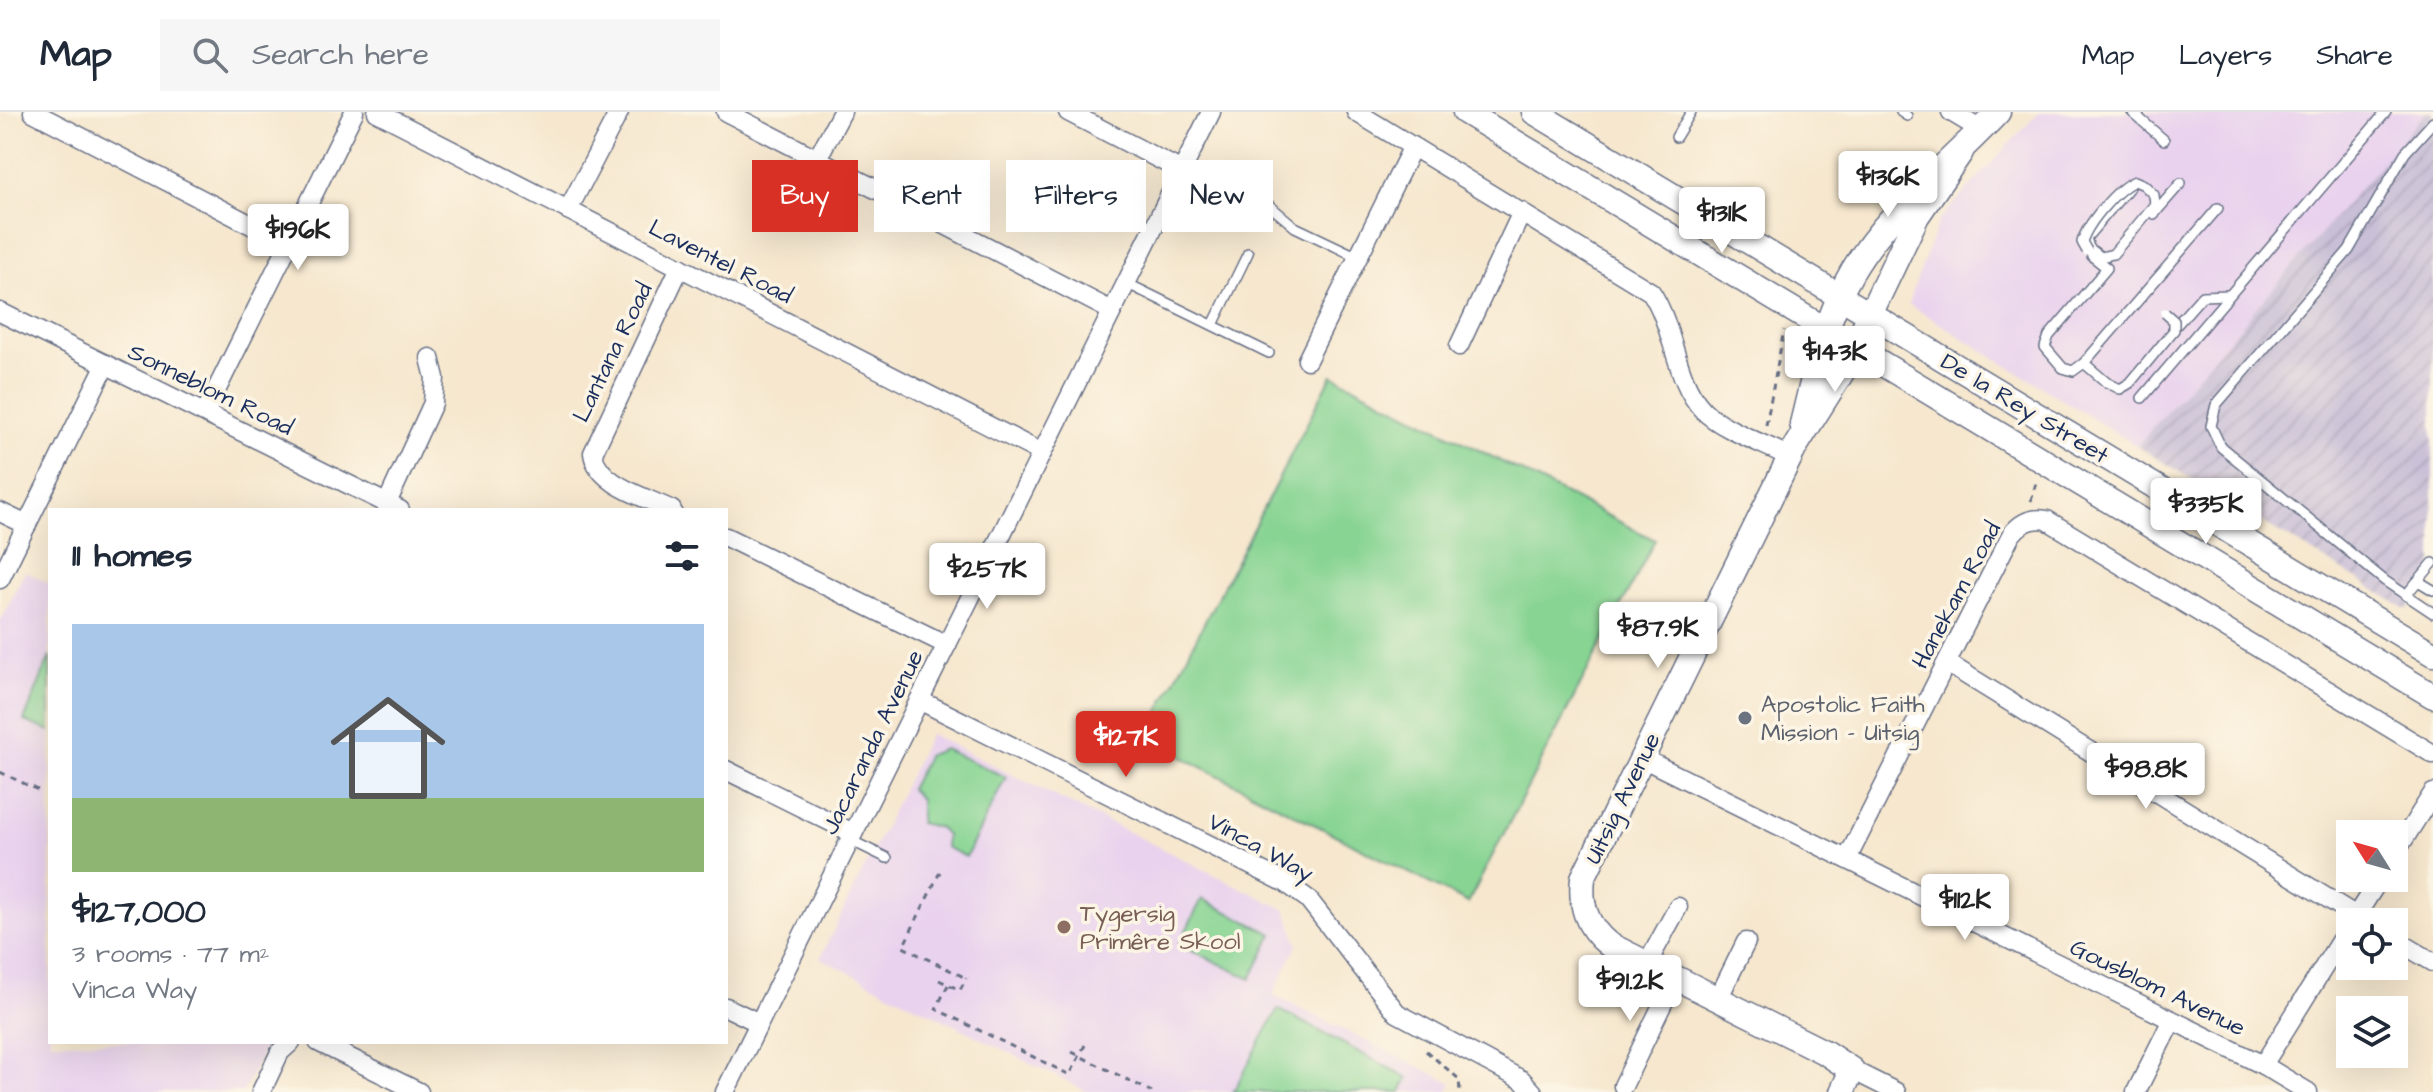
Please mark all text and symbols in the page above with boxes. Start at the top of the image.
search box [160,19,720,91]
text: Map [40,29,112,81]
icon: search [188,33,232,77]
text: Search here [252,34,429,76]
text: Map [2082,36,2135,75]
text: Layers [2179,36,2272,75]
text: Share [2316,36,2393,75]
pin: $136K [1832,151,1944,219]
text: $136K [1856,159,1920,195]
chip: Buy [752,160,858,232]
chip: Rent [874,160,990,232]
chip: Filters [1006,160,1146,232]
chip: New [1162,160,1273,232]
pin: $131K [1666,187,1778,255]
text: $131K [1697,195,1747,231]
pin: $196K [242,204,354,272]
street label: Laventel Road [643,211,798,313]
text: $196K [266,212,330,248]
street label: Lantana Road [564,277,661,428]
pin: $143K [1779,326,1891,394]
text: $143K [1803,334,1867,370]
street label: Sonneblom Road [122,335,299,445]
street label: De la Rey Street [1933,345,2115,474]
pin: $335K [2150,478,2262,546]
text: $335K [2168,486,2244,522]
street label: Hanekam Road [1904,516,2010,675]
text: 11 homes [72,532,192,580]
icon: filters [660,534,704,578]
pin: $257K [931,543,1043,611]
text: $257K [947,551,1027,587]
pin: $87.9K [1593,602,1723,670]
text: $87.9K [1617,610,1699,646]
street label: Jacaranda Avenue [813,644,932,841]
icon: home [316,676,460,820]
place label: Apostolic Faith Mission - Uitsig [1761,688,1925,751]
marker: Apostolic Faith Mission - Uitsig [1736,709,1754,727]
pin: $127K [1070,711,1182,779]
text: $127K [1094,719,1158,755]
street label: Uitsig Avenue [1576,727,1670,870]
pin: $98.8K [2081,743,2211,811]
text: $98.8K [2105,751,2187,787]
street label: Vinca Way [1201,805,1319,892]
north arrow [2336,820,2408,892]
map controls [2336,820,2408,1068]
pin: $112K [1909,874,2021,942]
text: $112K [1939,882,1991,918]
text: $127,000 [72,888,206,936]
place label: Tygersig Primêre Skool [1080,897,1241,959]
button: locate [2336,908,2408,980]
marker: Tygersig Primêre Skool [1055,918,1073,936]
street label: Gousblom Avenue [2064,931,2251,1045]
text: 3 rooms · 77 m² [72,936,269,972]
pin: $91.2K [1565,955,1695,1023]
text: $91.2K [1597,963,1663,999]
text: Vinca Way [72,972,197,1008]
button: layers [2336,996,2408,1068]

